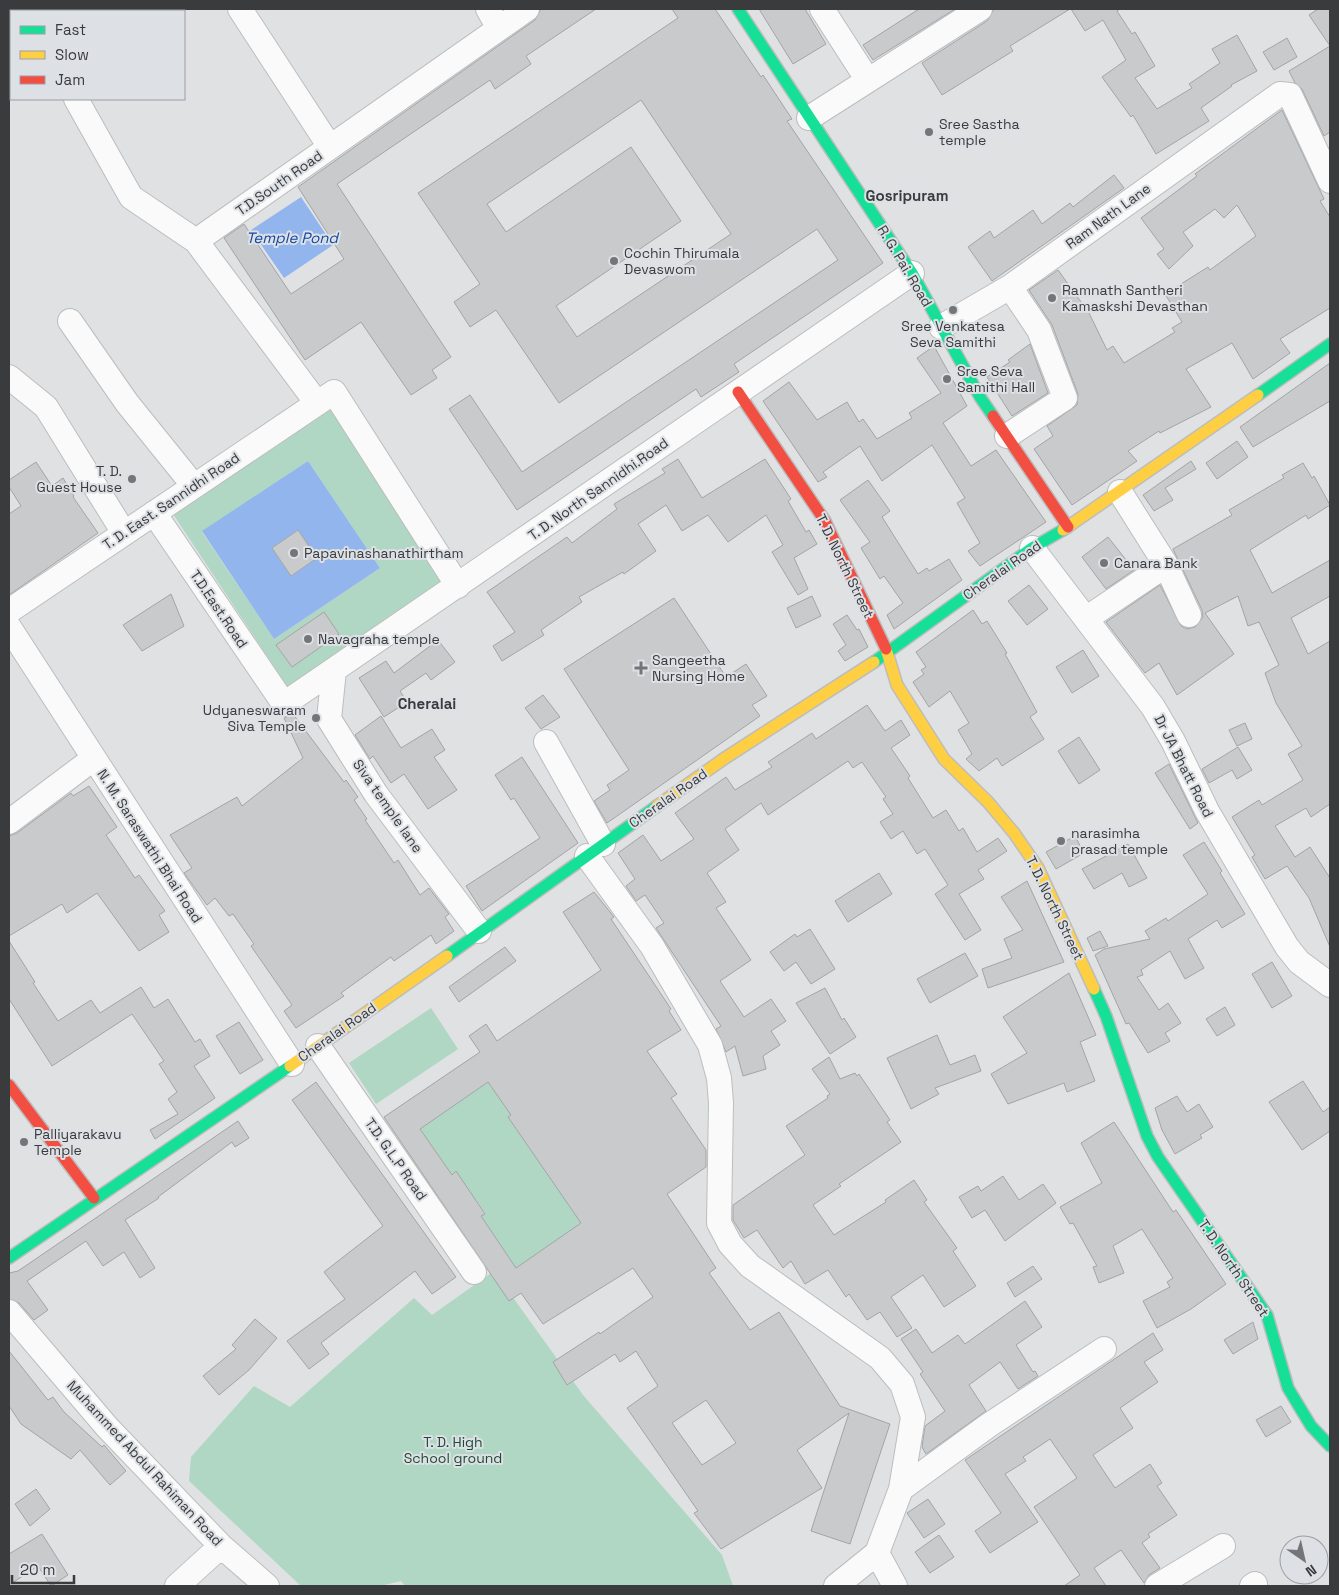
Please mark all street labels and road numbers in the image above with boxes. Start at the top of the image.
street label: T.D.South Road [232,146,326,220]
street label: Ram Nath Lane [1062,179,1154,253]
street label: R. G. Pai. Road [874,222,936,310]
street label: T. D. North Sannidhi.Road [524,434,672,544]
street label: T. D. East. Sannidhi Road [99,448,243,554]
street label: T. D. North Street [812,511,878,621]
street label: Cheralai Road [959,536,1045,604]
street label: T.D.East.Road [186,567,252,651]
street label: Dr JA Bhatt Road [1150,712,1218,820]
street label: Siva temple lane [349,756,427,856]
street label: Cheralai Road [625,764,711,832]
street label: N. M. Saraswathi Bhai Road [94,766,206,926]
street label: T. D. North Street [1022,853,1088,963]
street label: Cheralai Road [294,998,380,1066]
street label: T.D. G.L.P Road [361,1114,431,1204]
street label: T. D. North Street [1195,1216,1273,1320]
street label: Muhammed Abdul Rahiman Road [63,1376,227,1550]

